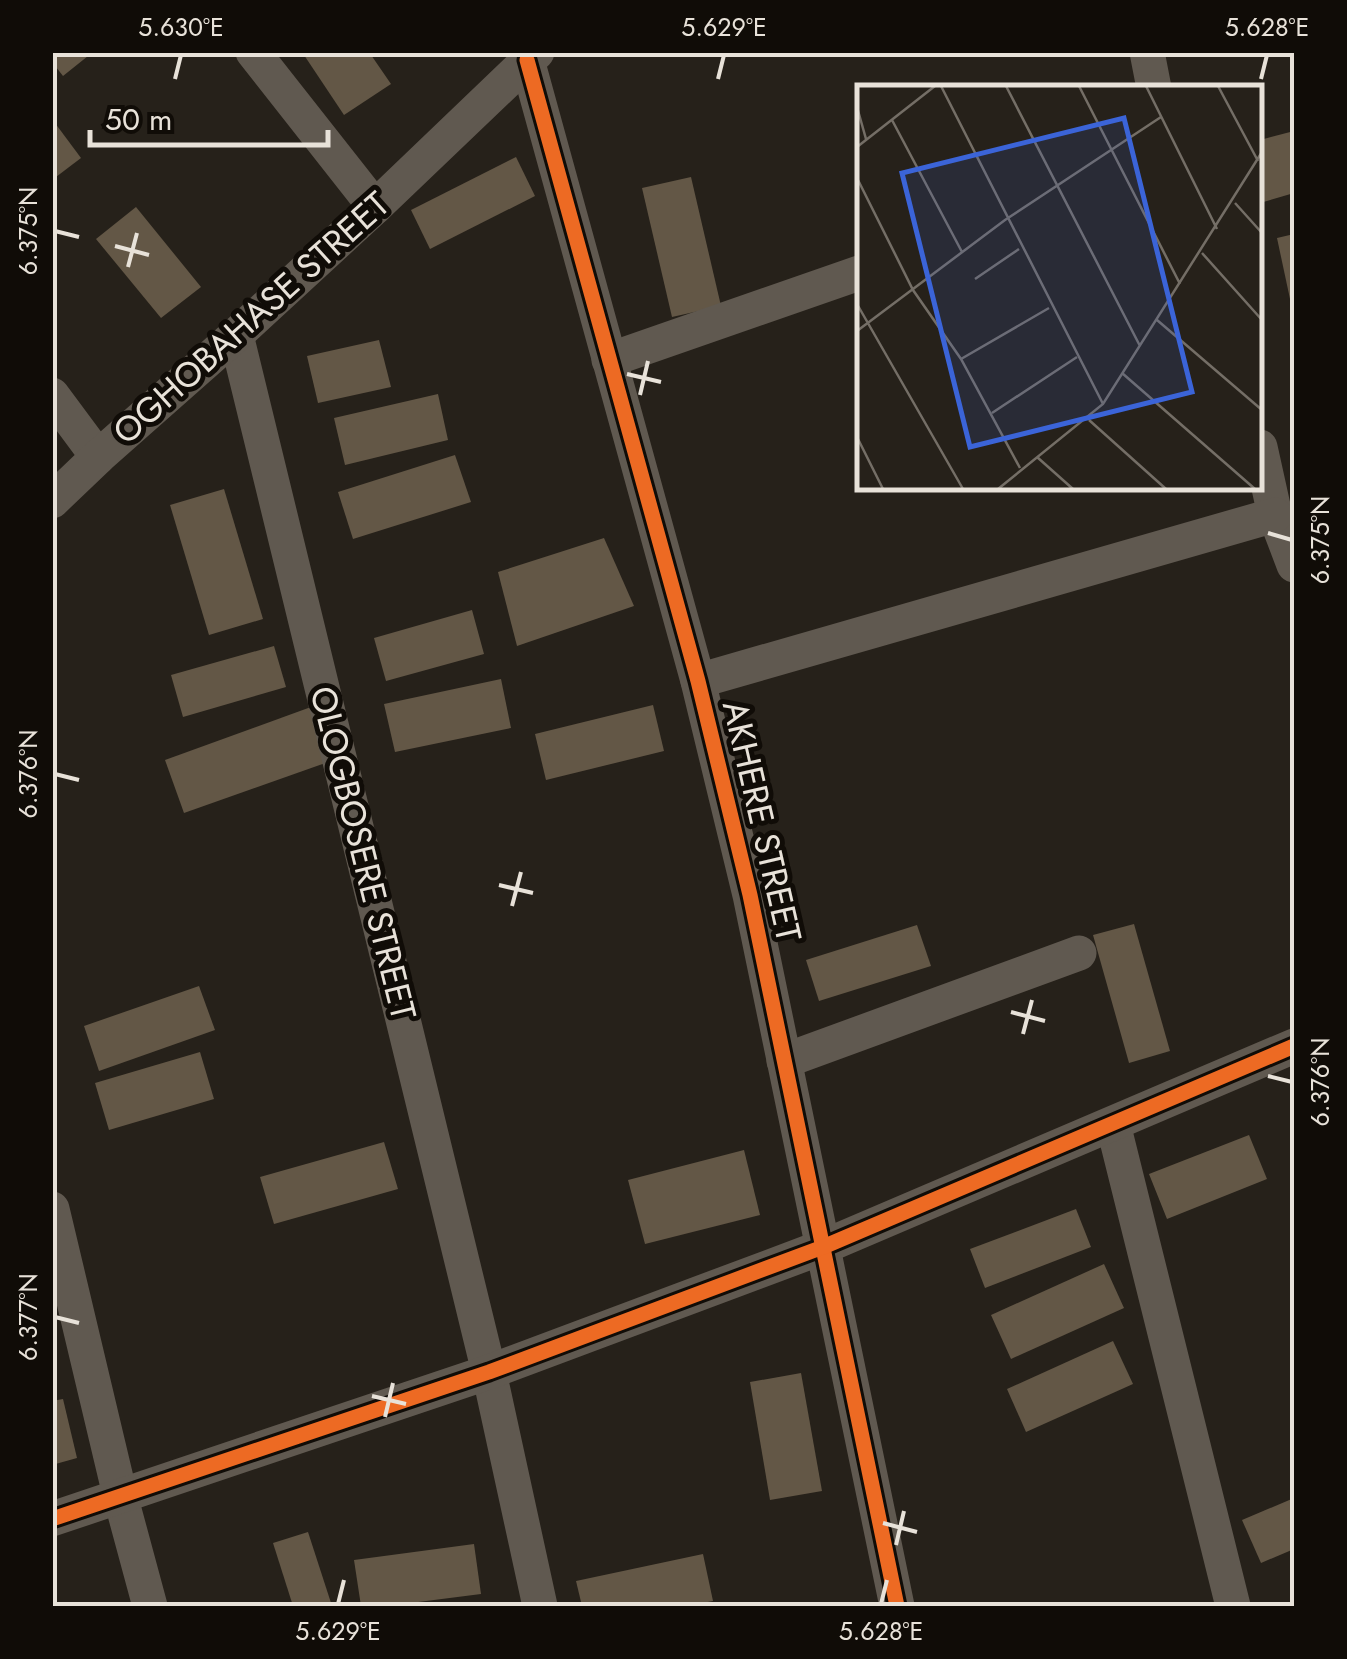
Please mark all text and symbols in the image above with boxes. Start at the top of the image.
text: 5.630°E [138,9,224,45]
text: 5.629°E [681,9,767,45]
text: 5.628°E [1225,9,1309,45]
scale bar [90,85,328,147]
inset map [857,85,1262,490]
text: 50 m [105,98,172,141]
street label: OGHOBAHASE STREET [102,180,400,456]
text: 6.375°N [10,187,46,275]
text: 6.375°N [1302,496,1338,584]
street label: OLOGBOSERE STREET [297,681,429,1025]
street label: AKHERE STREET [710,695,814,947]
text: 6.376°N [10,729,46,819]
text: 6.376°N [1302,1037,1338,1127]
text: 6.377°N [10,1273,46,1361]
text: 5.629°E [295,1613,381,1649]
text: 5.628°E [839,1613,923,1649]

